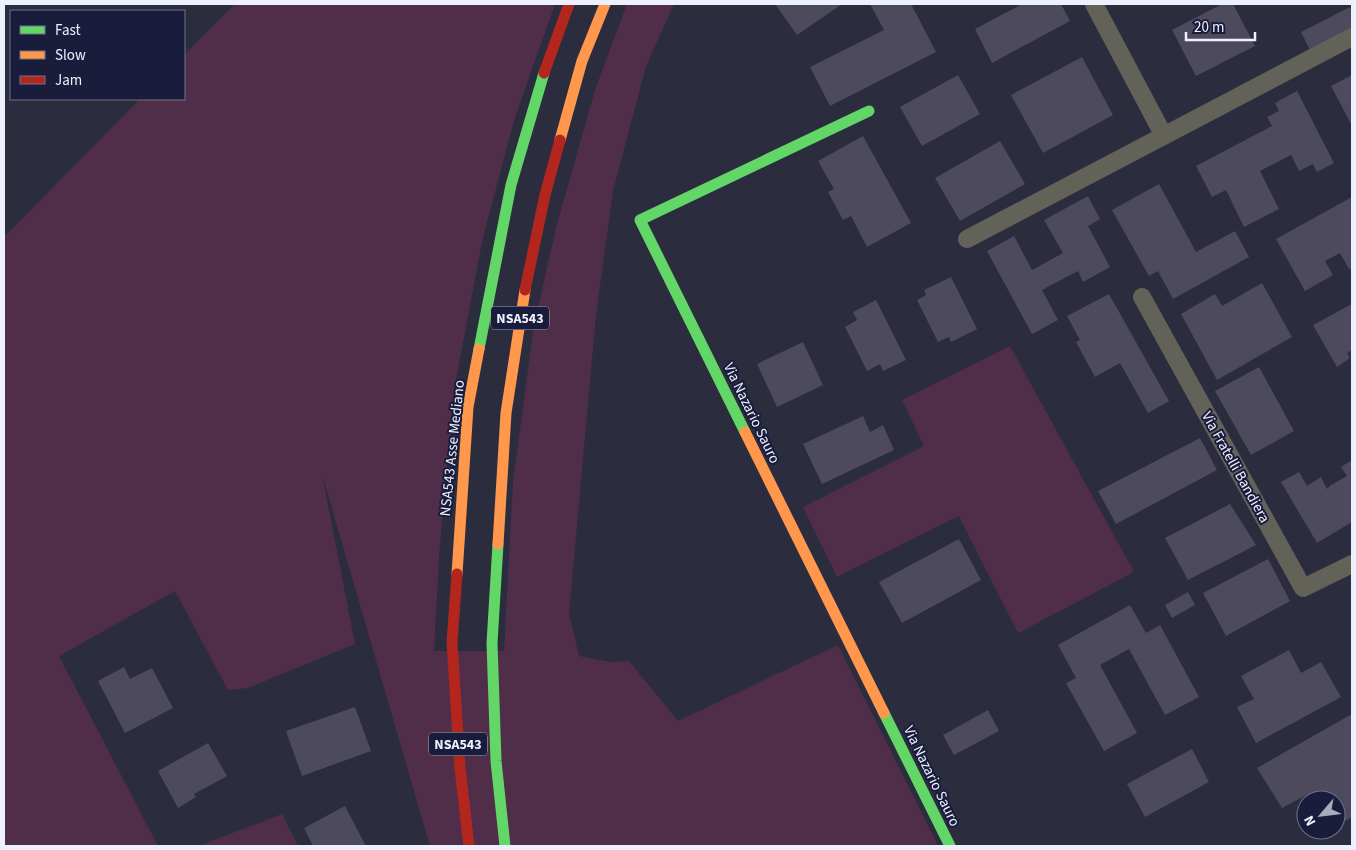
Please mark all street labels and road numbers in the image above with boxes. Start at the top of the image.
road number: NSA543 [491,306,549,330]
street label: Via Nazario Sauro [718,359,785,467]
street label: NSA543 Asse Mediano [435,379,470,517]
street label: Via Fratelli Bandiera [1196,408,1275,527]
street label: Via Nazario Sauro [898,722,965,830]
road number: NSA543 [429,732,487,756]

